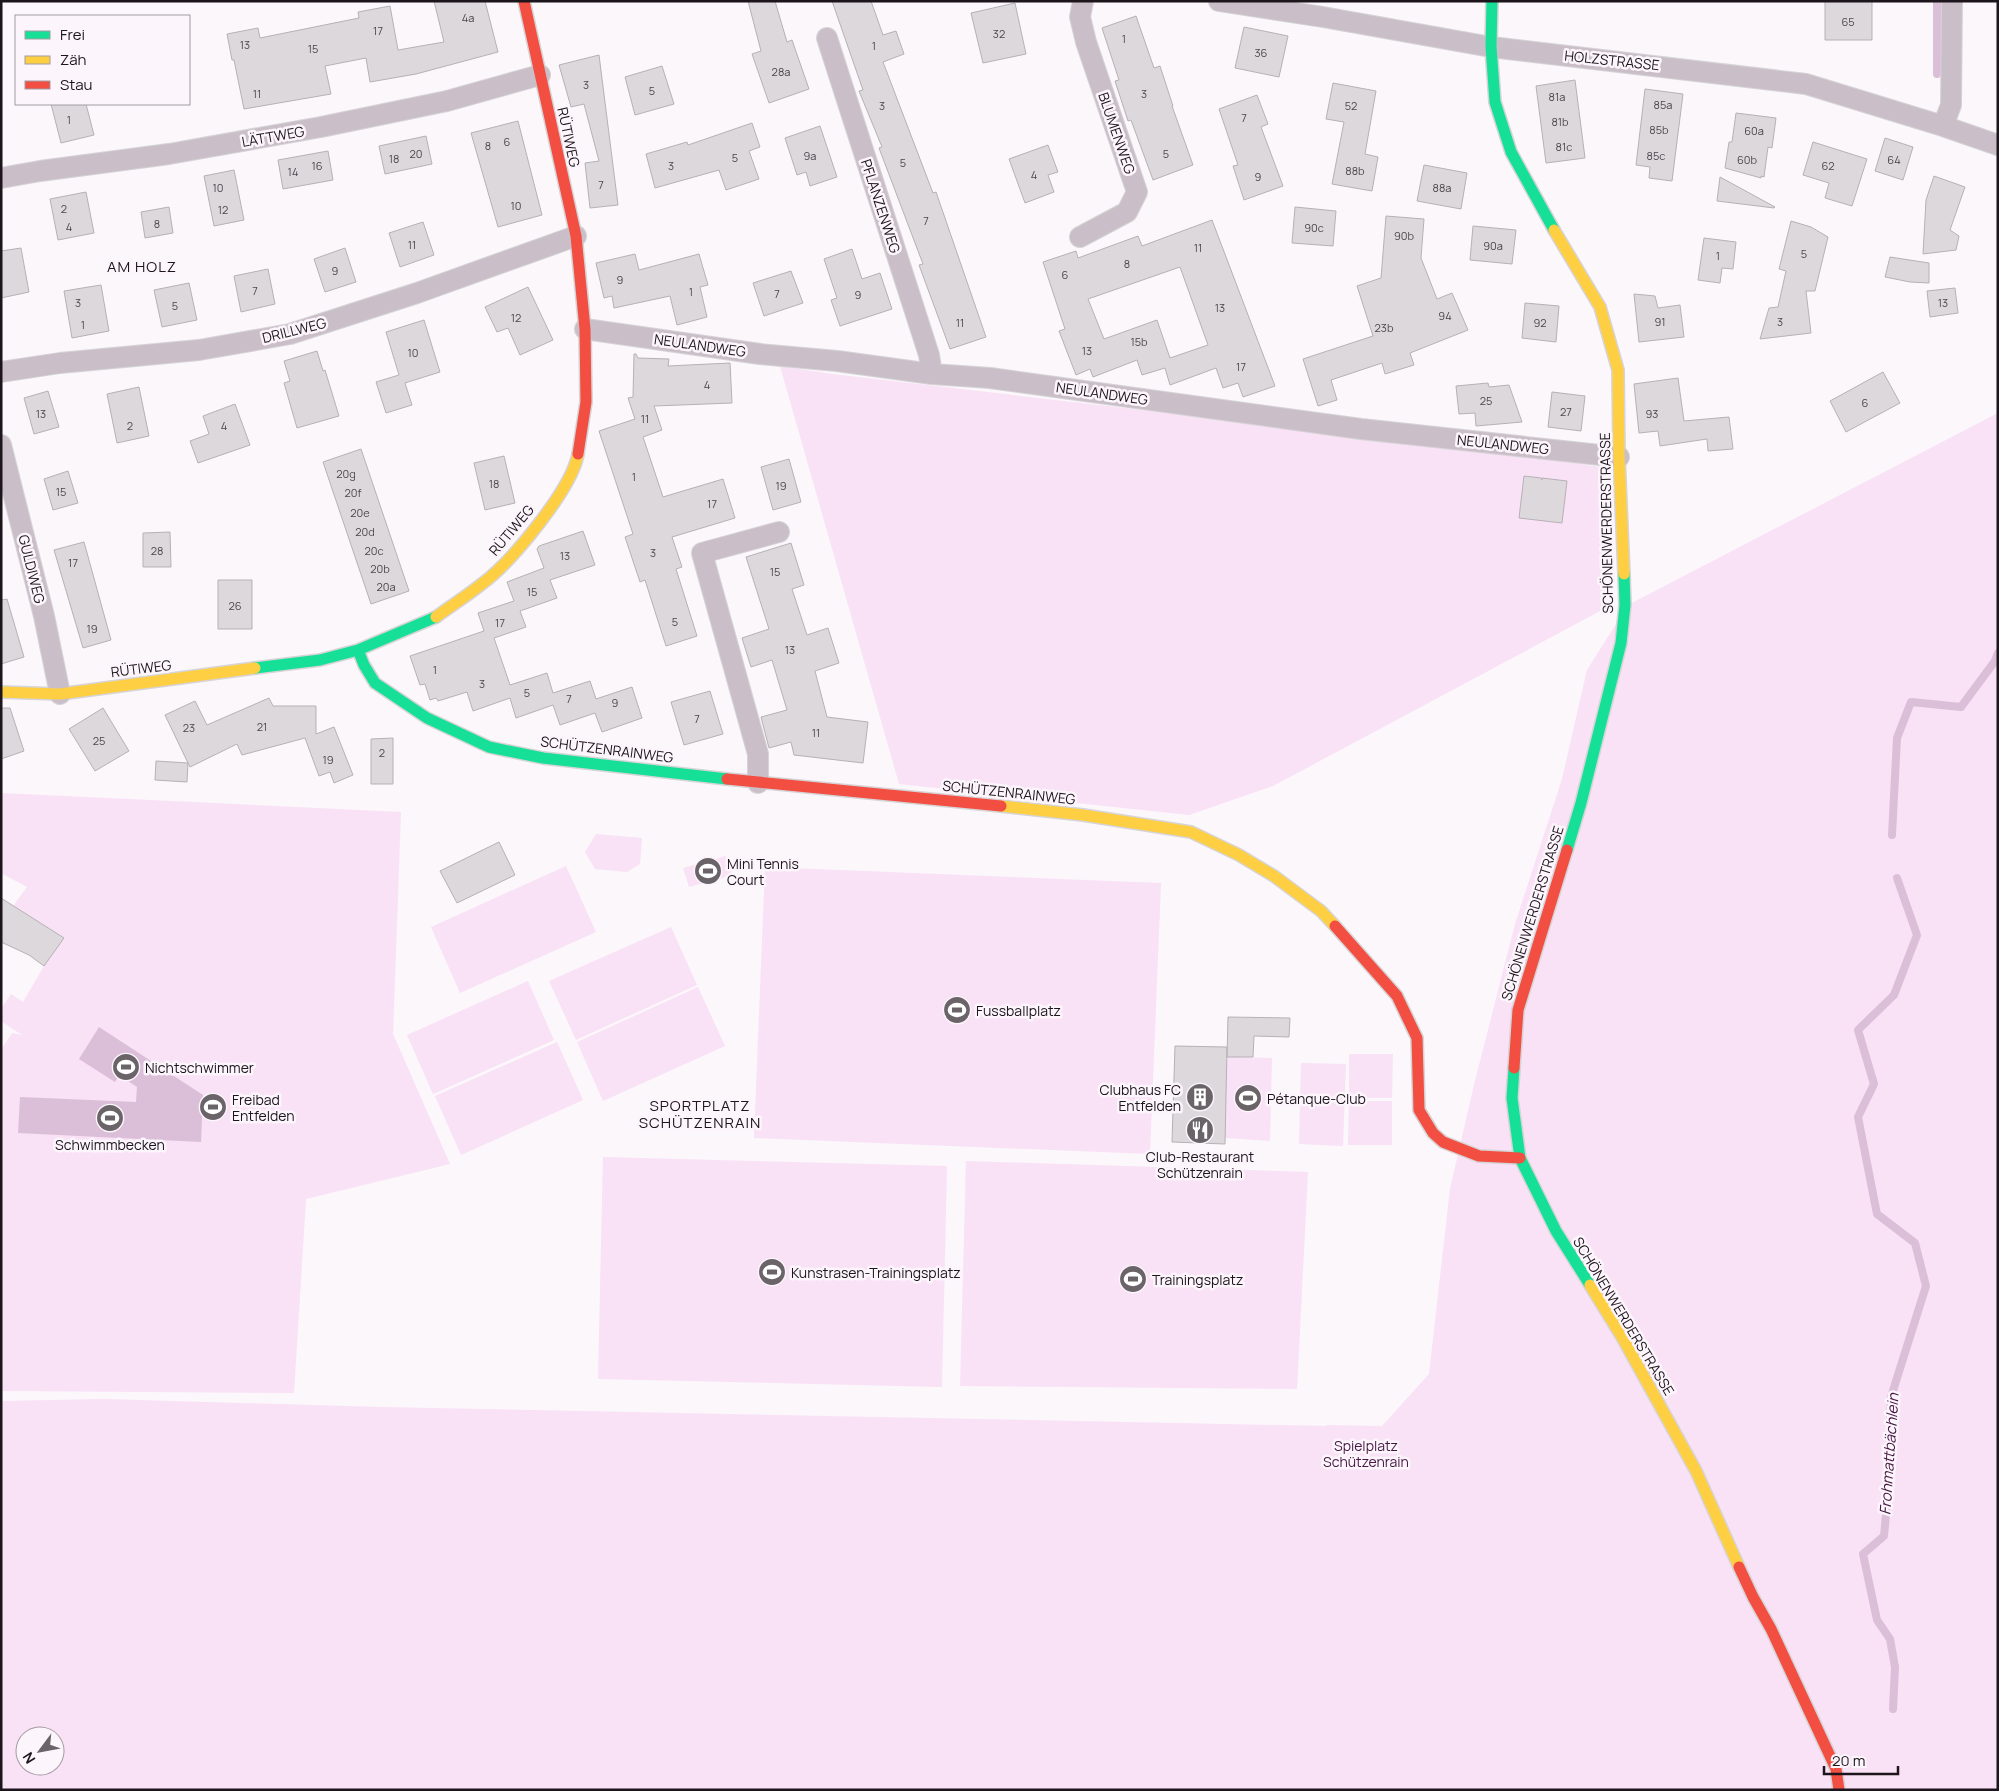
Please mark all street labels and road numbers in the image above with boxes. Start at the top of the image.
street label: HOLZSTRASSE [1564,46,1660,74]
street label: BLUMENWEG [1094,90,1140,177]
street label: RÜTIWEG [553,105,585,169]
street label: LÄTTWEG [240,121,306,151]
street label: PFLANZENWEG [857,157,905,256]
street label: DRILLWEG [260,313,328,347]
street label: NEULANDWEG [653,329,747,361]
street label: NEULANDWEG [1055,377,1149,409]
street label: NEULANDWEG [1456,430,1550,458]
street label: SCHÖNENWERDERSTRASSE [1595,432,1617,614]
street label: RÜTIWEG [484,501,538,559]
street label: GULDIWEG [14,533,50,605]
street label: RÜTIWEG [110,655,172,681]
street label: SCHÜTZENRAINWEG [540,731,675,767]
street label: SCHÜTZENRAINWEG [942,776,1077,808]
street label: SCHÖNENWERDERSTRASSE [1496,823,1568,1003]
street label: SCHÖNENWERDERSTRASSE [1569,1233,1679,1399]

